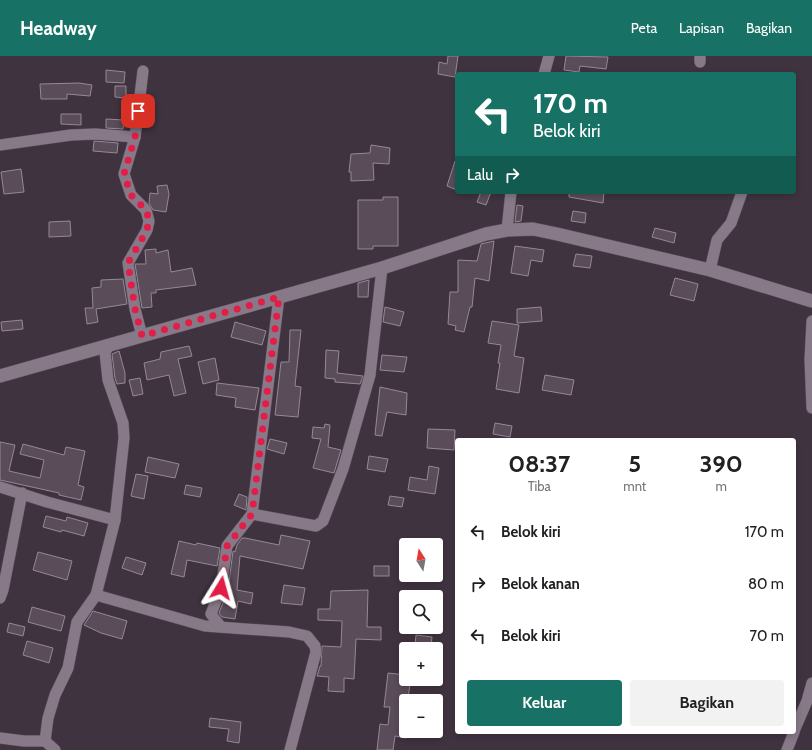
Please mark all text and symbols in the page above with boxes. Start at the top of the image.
text: Headway [20,17,97,40]
text: Peta [631,19,657,37]
text: Lapisan [679,19,724,37]
text: Bagikan [746,19,792,37]
text: 170 m [533,86,608,120]
icon: left [467,88,519,140]
pin [121,94,155,128]
icon: arrive [127,100,149,122]
text: Belok kiri [533,120,601,142]
icon: right [501,164,523,186]
text: Lalu [467,166,493,184]
text: 08:37 [508,449,570,478]
text: 5 [628,449,641,478]
text: 390 [699,449,743,478]
text: Tiba [528,478,551,494]
text: mnt [623,478,646,494]
text: m [715,478,727,494]
icon: left [467,521,489,543]
text: Belok kiri [501,523,561,541]
text: 170 m [745,523,784,541]
north arrow [399,538,443,582]
map controls [399,538,443,738]
position arrow [200,567,242,609]
icon: right [467,573,489,595]
text: Belok kanan [501,575,580,593]
text: 80 m [748,575,784,593]
button: search [399,590,443,634]
icon: left [467,625,489,647]
text: Belok kiri [501,627,561,645]
text: 70 m [750,627,784,645]
button: + [399,642,443,686]
button: Keluar [467,680,622,726]
button: Bagikan [630,680,784,726]
button: − [399,694,443,738]

